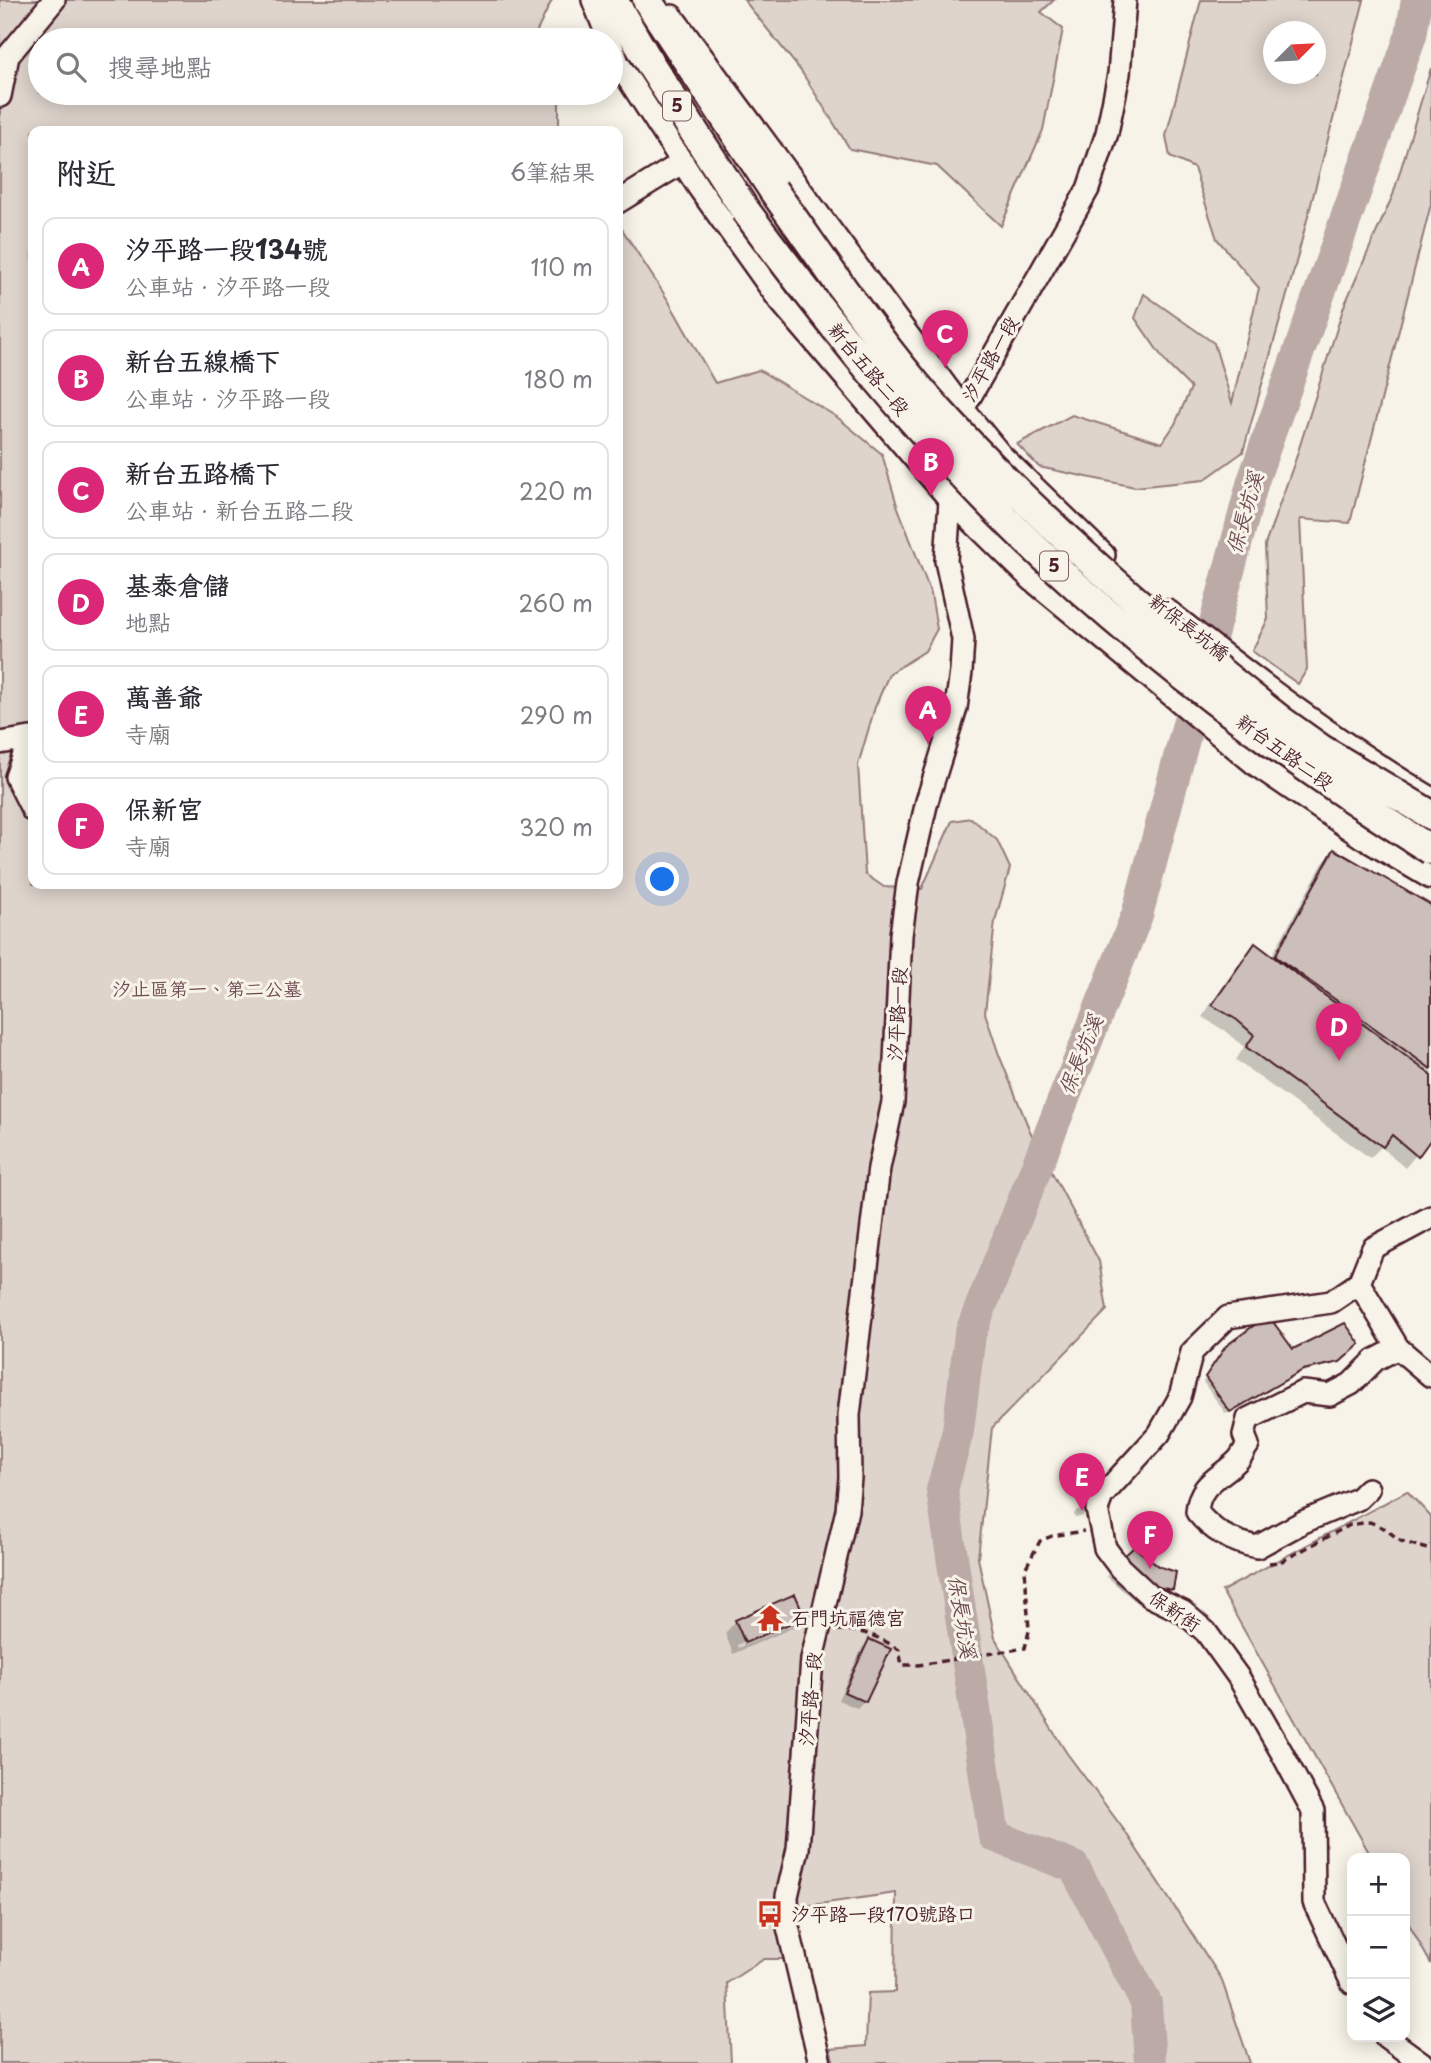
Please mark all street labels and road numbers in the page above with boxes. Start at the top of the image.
road number: 5 [663,92,691,120]
street label: 汐平路一段 [954,310,1024,407]
street label: 新台五路二段 [822,316,917,421]
road number: 5 [1040,552,1068,580]
street label: 新保長坑橋 [1144,586,1236,666]
street label: 新台五路二段 [1231,706,1340,796]
street label: 汐平路一段 [880,966,912,1062]
street label: 保新街 [1144,1583,1207,1638]
street label: 汐平路一段 [791,1650,827,1747]

